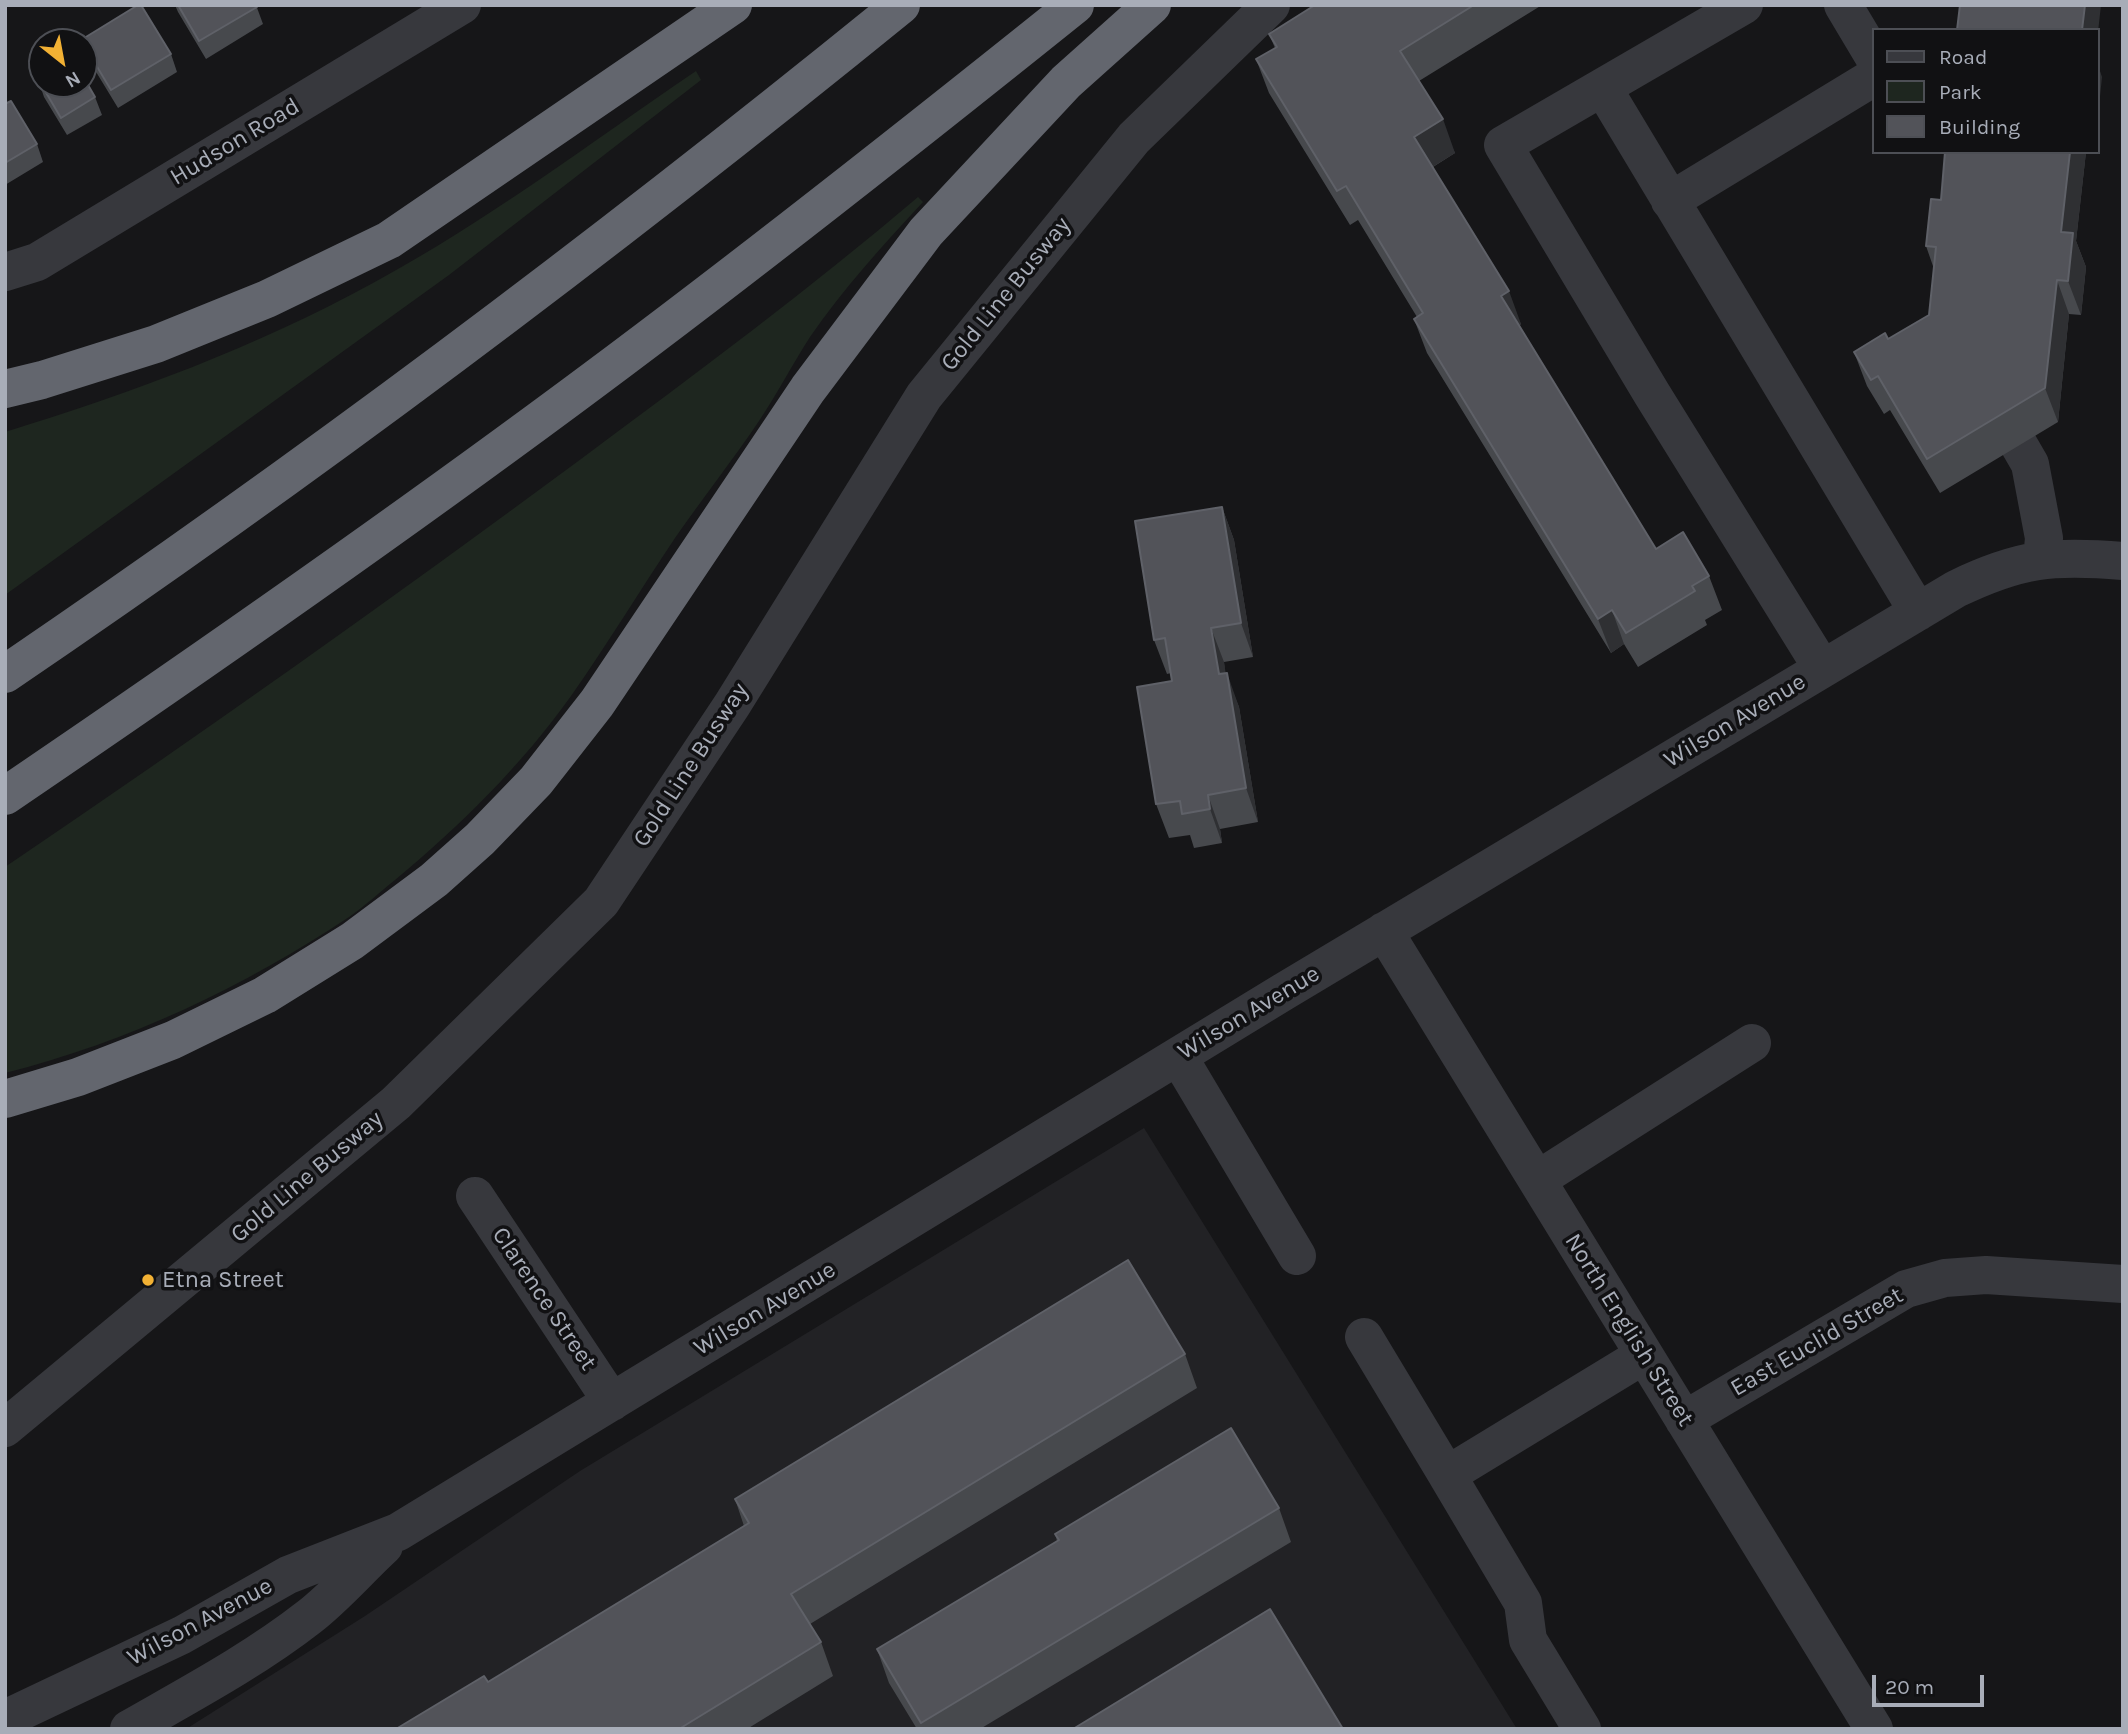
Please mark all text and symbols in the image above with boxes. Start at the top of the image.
north arrow [28,28,98,98]
legend [1872,28,2100,154]
text: Road [1939,45,1987,69]
text: N [61,66,84,92]
text: Park [1939,80,1982,104]
street label: Hudson Road [165,92,305,192]
text: Building [1939,115,2020,139]
street label: Gold Line Busway [935,211,1077,377]
street label: Wilson Avenue [1659,667,1811,775]
street label: Gold Line Busway [627,678,755,852]
street label: Wilson Avenue [1173,959,1325,1067]
street label: Gold Line Busway [225,1105,389,1249]
street label: Clarence Street [486,1222,602,1376]
street label: North English Street [1558,1228,1700,1432]
street label: Wilson Avenue [689,1255,841,1363]
place label: Etna Street [162,1266,284,1294]
marker: Etna Street [140,1272,156,1288]
street label: East Euclid Street [1726,1281,1908,1403]
street label: Wilson Avenue [123,1572,277,1672]
scale bar [1876,1660,1988,1704]
text: 20 m [1885,1675,1934,1699]

